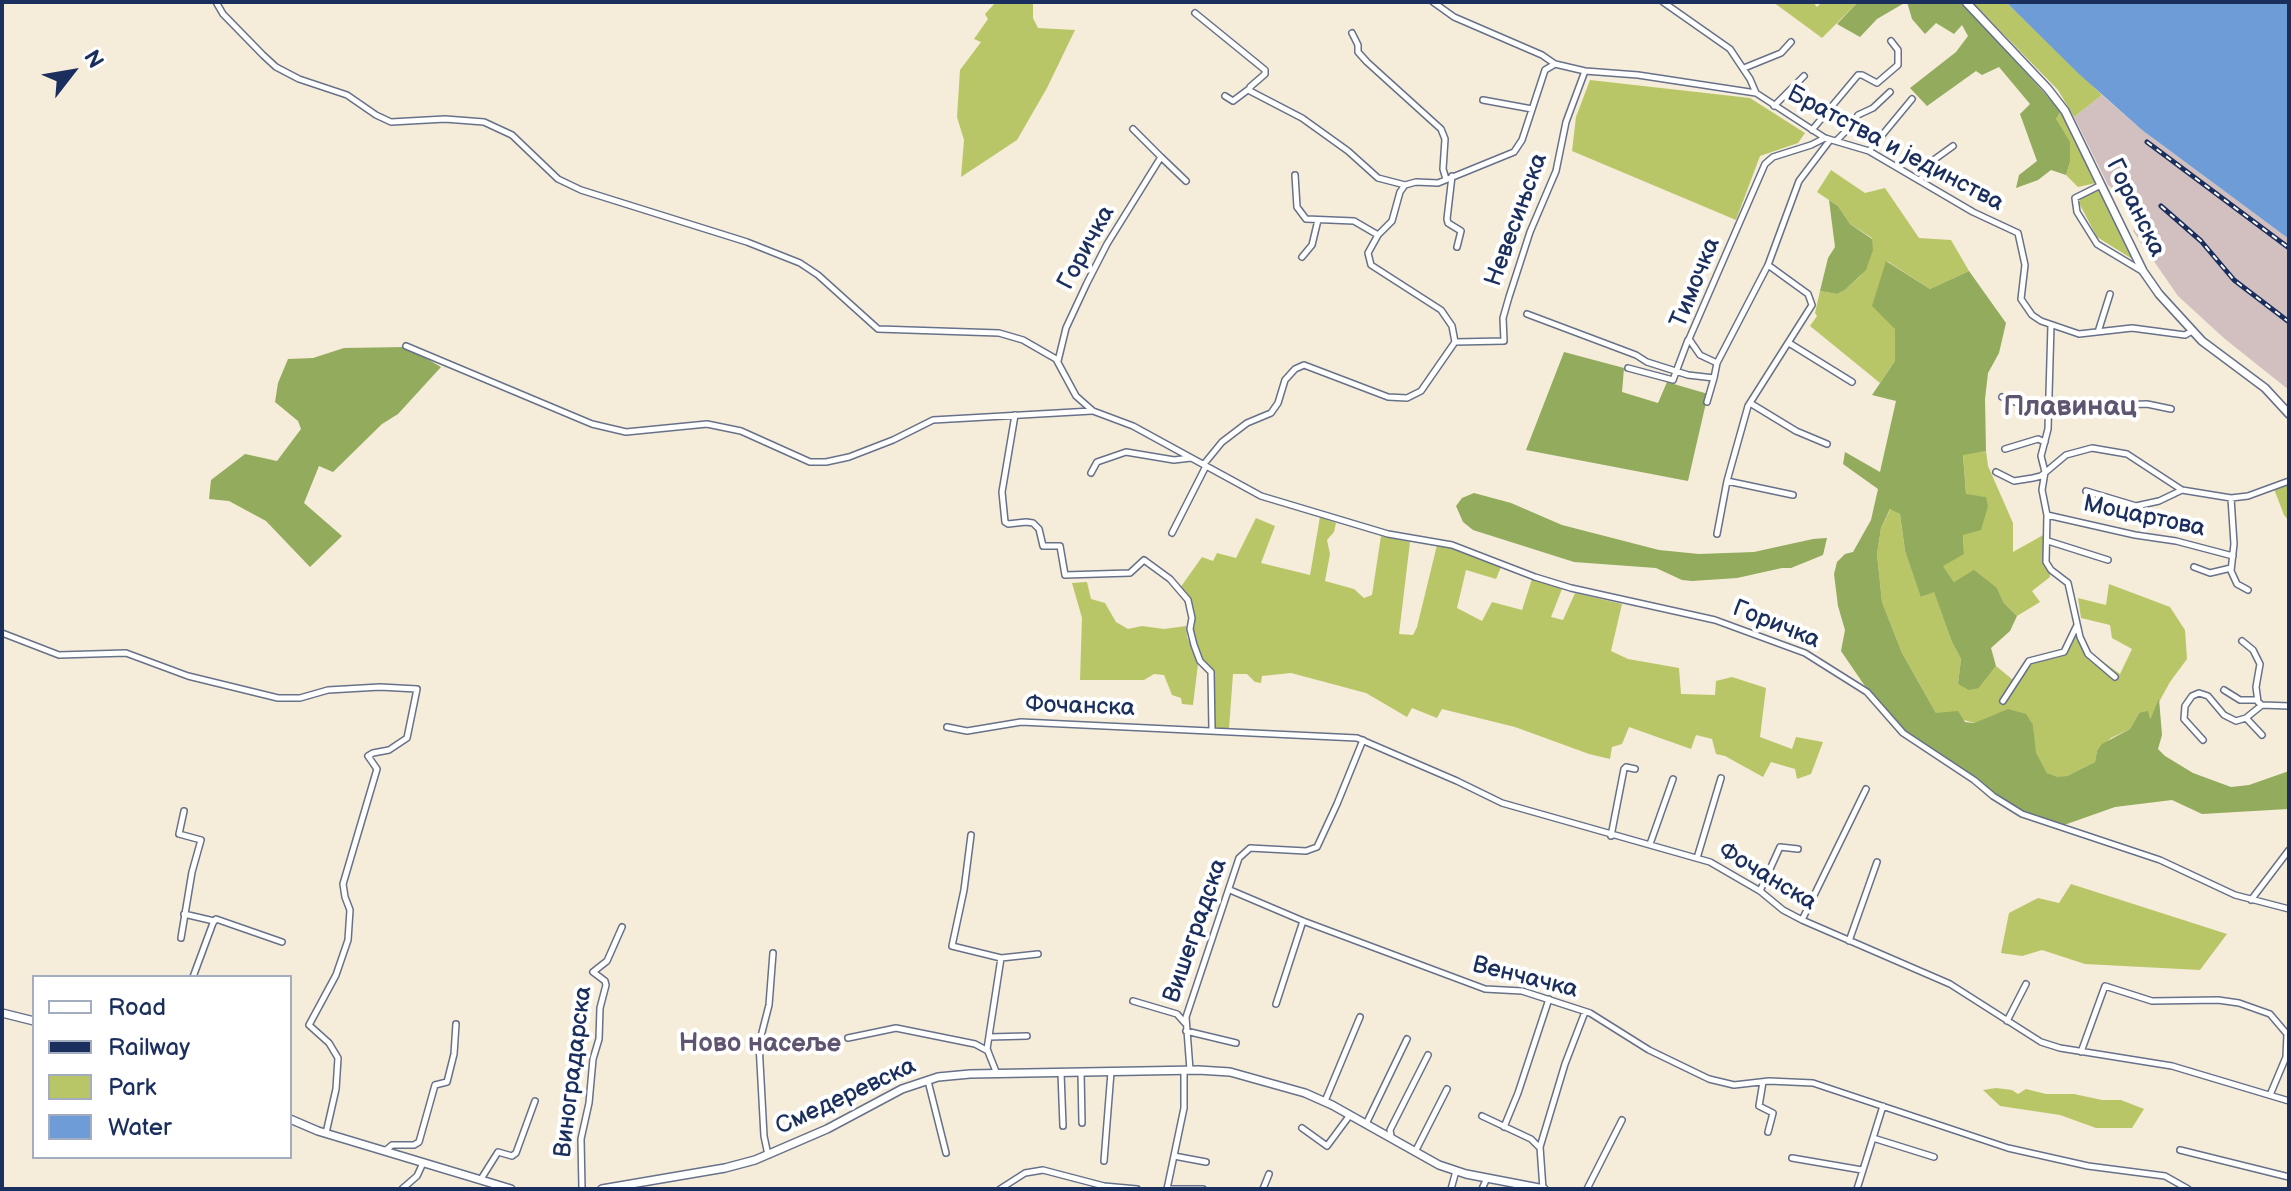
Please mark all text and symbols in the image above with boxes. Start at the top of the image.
north arrow [32,32,112,112]
text: N [77,45,109,73]
street label: Братства и јединства [1782,80,2008,218]
street label: Невесињска [1480,150,1554,290]
street label: Горанска [2099,154,2171,262]
street label: Горичка [1052,201,1122,295]
street label: Тимочка [1665,234,1727,332]
district label: Плавинац [2003,391,2137,425]
street label: Моцартова [2080,490,2208,544]
street label: Горичка [1728,594,1824,656]
street label: Фочанска [1025,691,1135,723]
street label: Фочанска [1713,836,1821,918]
street label: Вишеградска [1158,855,1234,1007]
street label: Венчачка [1469,951,1581,1005]
legend [32,975,292,1159]
street label: Виноградарска [549,985,599,1159]
text: Road [108,993,166,1022]
district label: Ново насеље [679,1028,841,1060]
text: Railway [108,1033,190,1062]
street label: Смедеревска [771,1052,921,1142]
text: Park [108,1073,156,1102]
text: Water [108,1113,172,1142]

